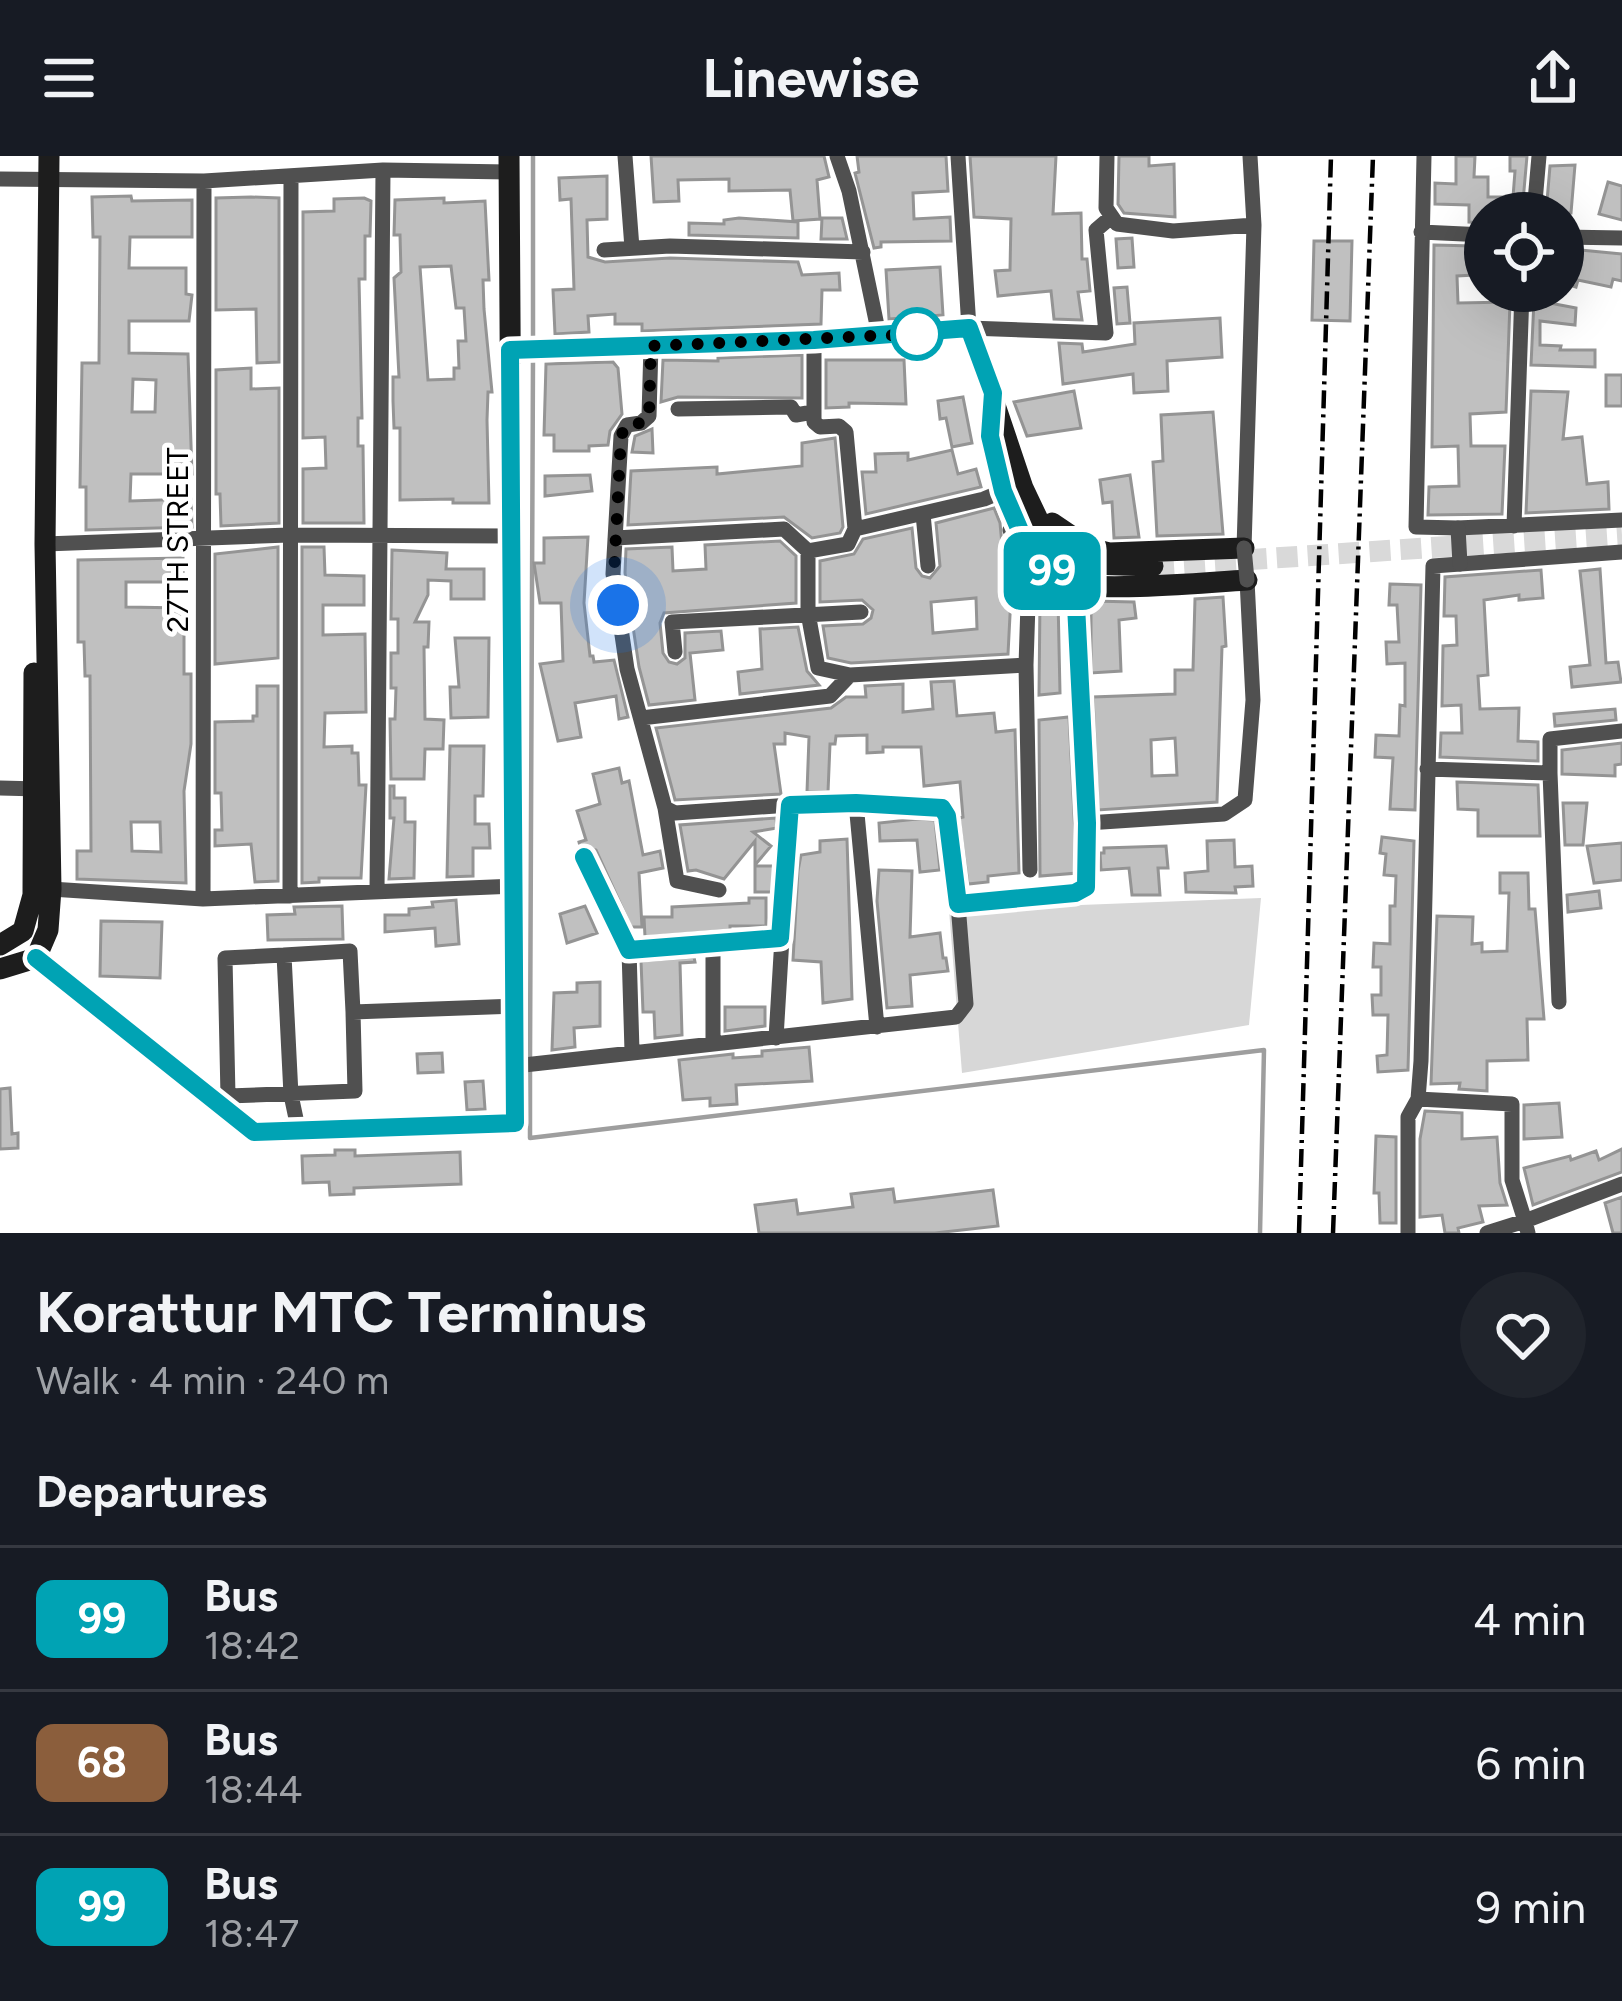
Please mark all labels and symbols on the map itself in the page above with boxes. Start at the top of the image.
unlabelled marker [892,309,942,359]
street label: 27TH STREET [159,447,196,633]
line badge: 99 [998,532,1106,610]
your location [588,575,648,635]

